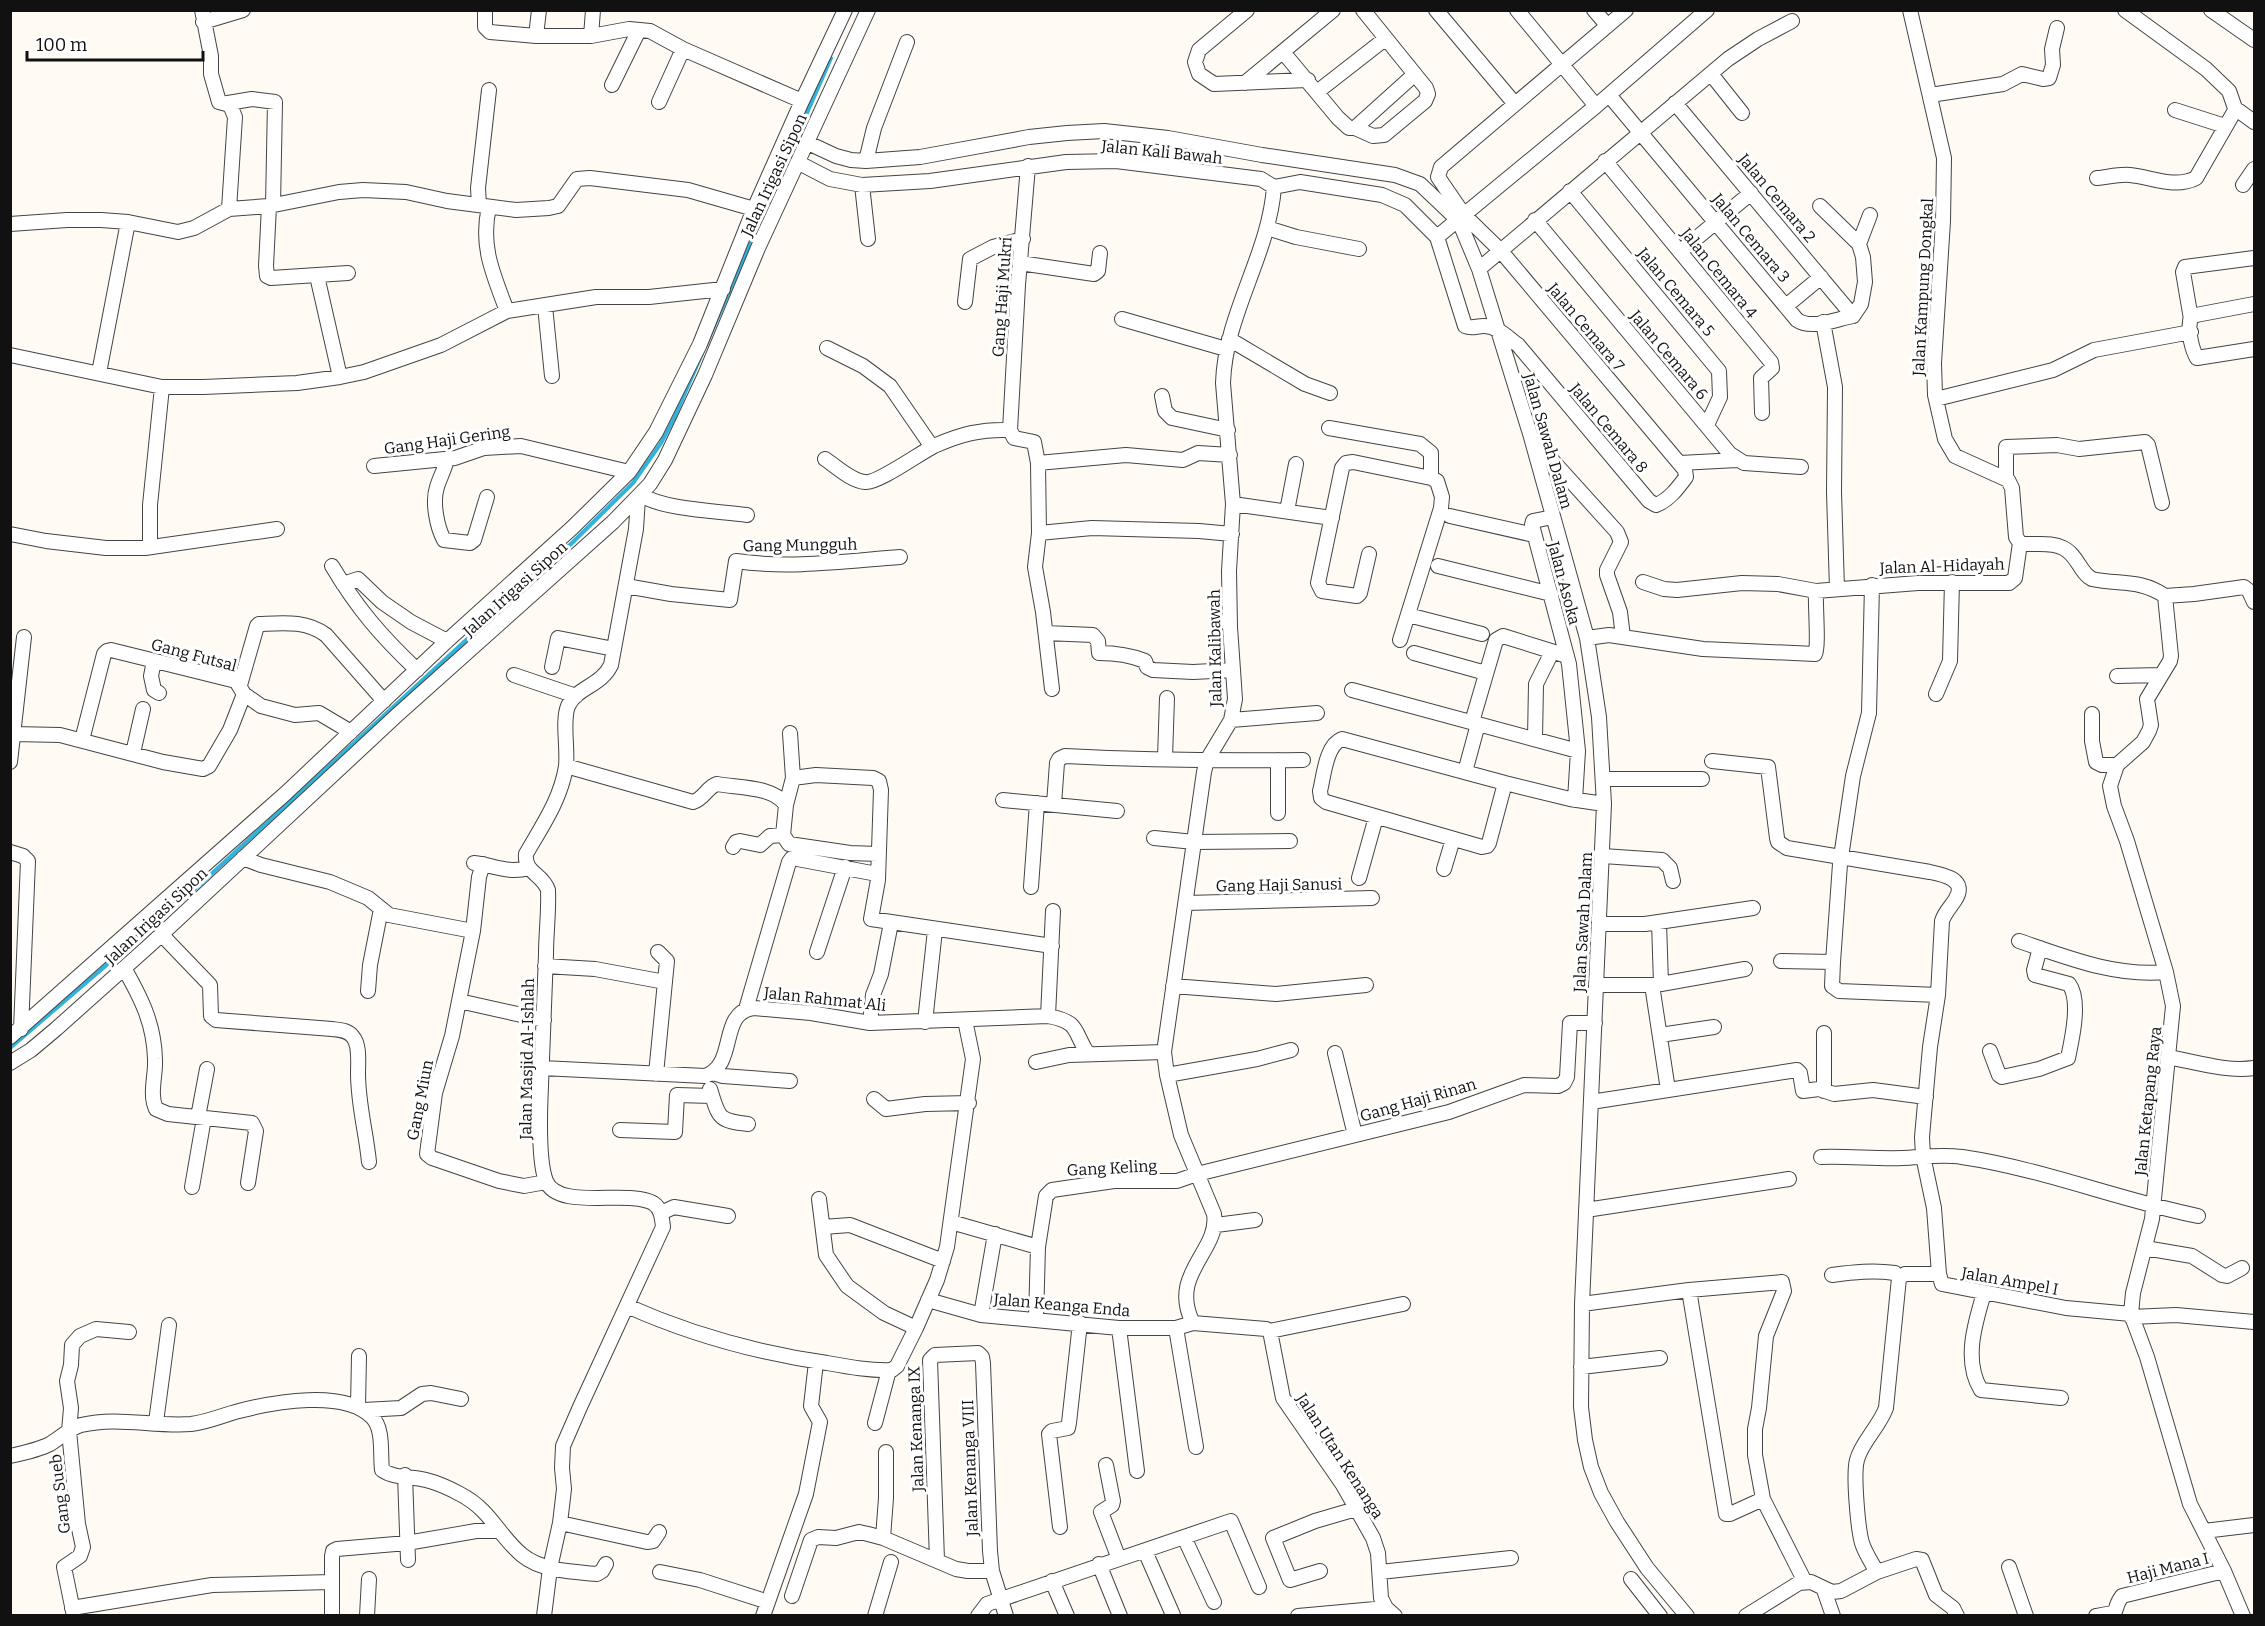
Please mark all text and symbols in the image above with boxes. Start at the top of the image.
scale bar [27,24,202,62]
text: 100 m [36,34,87,56]
street label: Jalan Irigasi Sipon [737,111,811,240]
street label: Jalan Kali Bawah [1100,136,1224,168]
street label: Jalan Cemara 2 [1734,149,1820,246]
street label: Jalan Cemara 3 [1708,189,1794,286]
street label: Jalan Kampung Dongkal [1909,197,1937,377]
street label: Jalan Cemara 4 [1676,223,1762,322]
street label: Gang Haji Mukri [988,236,1016,358]
street label: Jalan Cemara 5 [1633,243,1719,340]
street label: Jalan Cemara 7 [1543,278,1628,375]
street label: Jalan Cemara 6 [1625,306,1712,404]
street label: Jalan Sawah Dalam [1519,370,1576,511]
street label: Jalan Cemara 8 [1565,379,1652,477]
street label: Gang Haji Gering [383,422,511,458]
street label: Gang Mungguh [742,534,858,556]
street label: Jalan Irigasi Sipon [458,537,571,641]
street label: Jalan Asoka [1544,538,1584,627]
street label: Jalan Al-Hidayah [1878,554,2005,578]
street label: Jalan Kalibawah [1204,589,1226,708]
street label: Gang Futsal [149,634,239,676]
street label: Jalan Sawah Dalam [1570,851,1596,994]
street label: Jalan Irigasi Sipon [100,864,211,969]
street label: Gang Haji Sanusi [1216,874,1343,896]
street label: Jalan Masjid Al-Ishlah [516,978,538,1141]
street label: Jalan Rahmat Ali [762,983,887,1015]
street label: Jalan Ketapang Raya [2131,1025,2165,1178]
street label: Gang Miun [403,1058,437,1142]
street label: Gang Haji Rinan [1358,1074,1478,1126]
street label: Gang Keling [1066,1156,1158,1180]
street label: Jalan Ampel I [1959,1263,2060,1299]
street label: Jalan Keanga Enda [992,1289,1131,1320]
street label: Jalan Kenanga IX [904,1366,928,1493]
street label: Jalan Utan Kenanga [1292,1389,1388,1522]
street label: Jalan Kenanga VIII [958,1399,982,1538]
street label: Gang Sueb [46,1453,74,1535]
street label: Haji Mana I [2125,1549,2211,1587]

